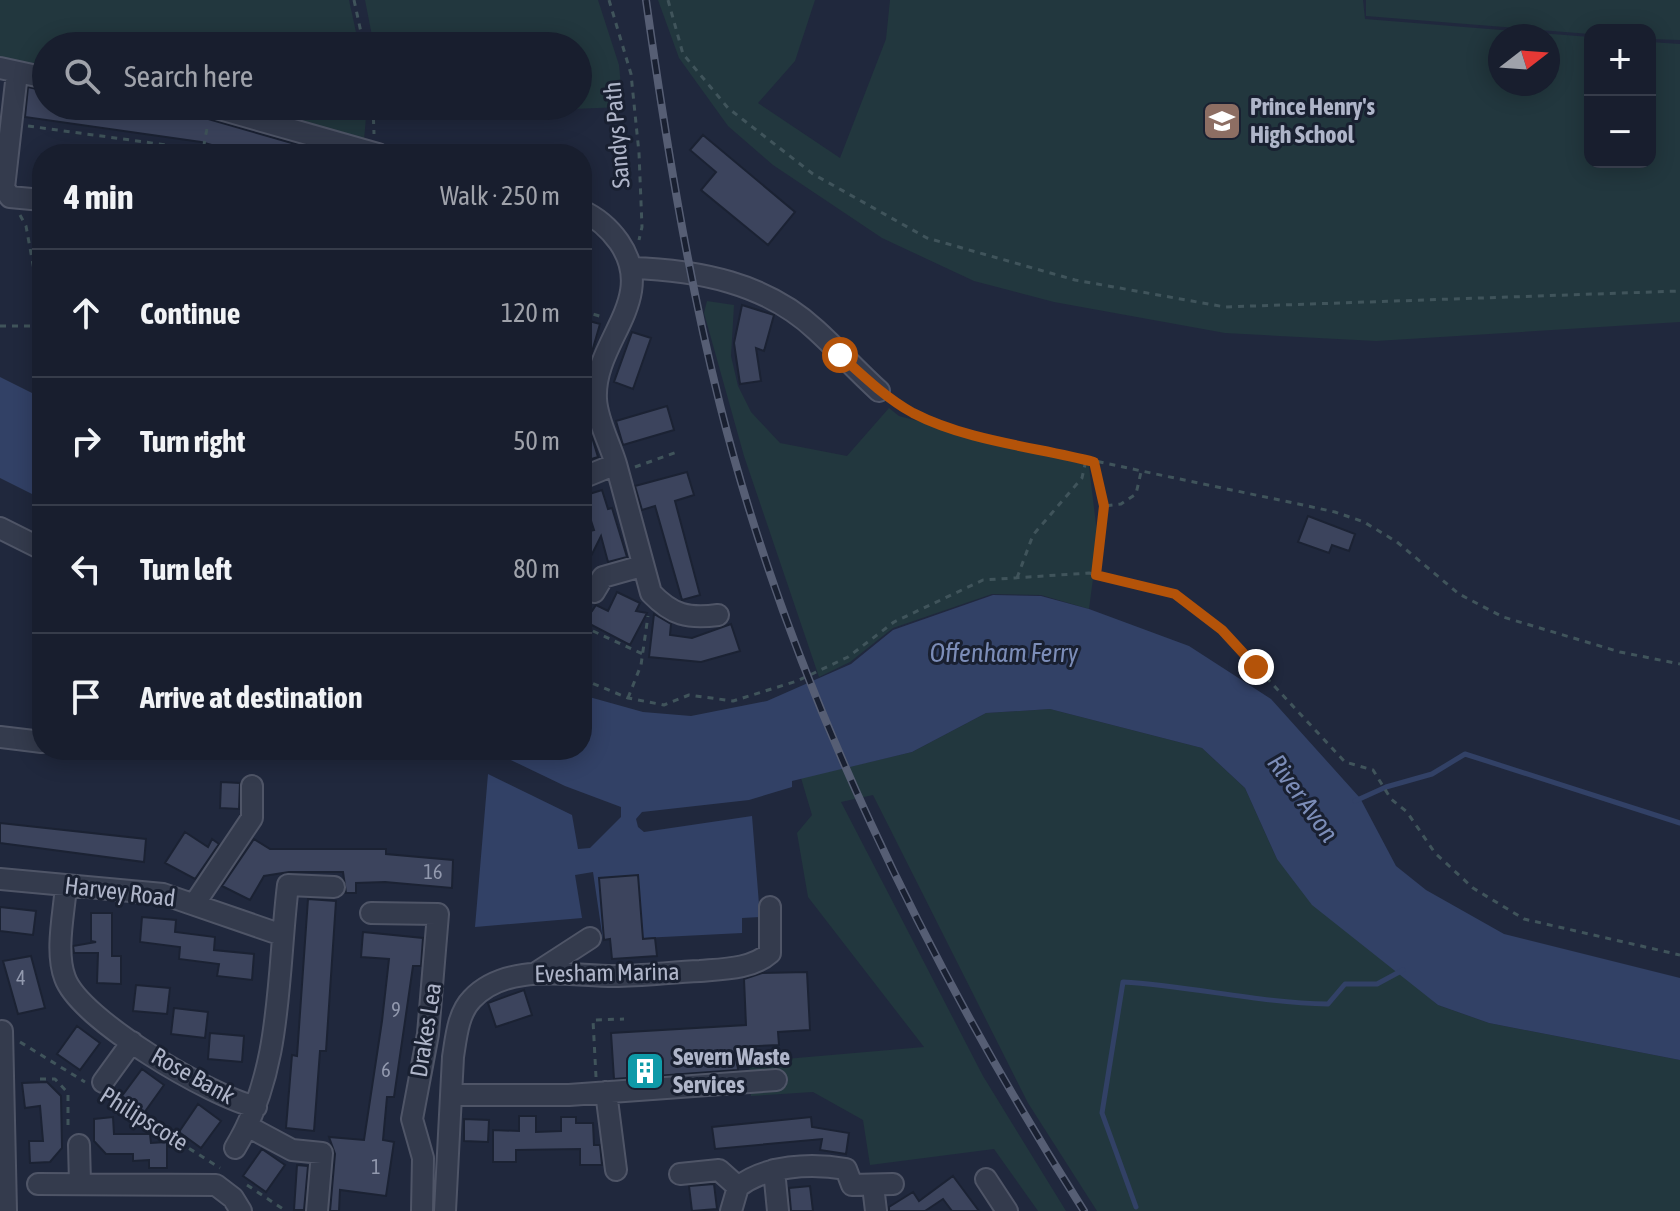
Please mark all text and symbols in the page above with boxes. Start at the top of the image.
north arrow [1488,24,1560,96]
map controls [1584,24,1656,168]
button: + [1584,24,1656,96]
search box [32,32,592,120]
icon: search [60,54,104,98]
text: Search here [124,59,253,93]
street label: Sandys Path [598,81,635,189]
place label: Prince Henry's High School [1250,93,1375,148]
button: − [1584,96,1656,168]
school or university icon: Prince Henry's High School [1201,100,1243,142]
text: 4 min [64,177,133,216]
text: Walk · 250 m [440,181,560,211]
icon: ahead [64,291,108,335]
text: Continue [140,296,240,330]
text: 120 m [501,298,560,328]
route start [822,337,858,373]
icon: right [64,419,108,463]
text: Turn right [140,424,246,458]
text: 50 m [513,426,560,456]
icon: left [64,547,108,591]
text: Turn left [140,552,232,586]
text: 80 m [513,554,560,584]
water label: Offenham Ferry [930,638,1079,668]
route end [1238,649,1274,685]
icon: arrive [64,675,108,719]
text: Arrive at destination [140,680,362,714]
water label: River Avon [1261,749,1345,848]
house number: 16 [424,860,442,883]
street label: Harvey Road [63,871,177,912]
street label: Evesham Marina [534,958,680,987]
house number: 4 [16,966,26,989]
street label: Drakes Lea [405,981,446,1079]
house number: 9 [391,998,401,1021]
street label: Rose Bank [147,1042,240,1110]
place label: Severn Waste Services [673,1043,790,1098]
building icon: Severn Waste Services [624,1050,666,1092]
house number: 6 [381,1058,391,1081]
street label: Philipscote [95,1081,193,1156]
house number: 1 [371,1155,381,1178]

